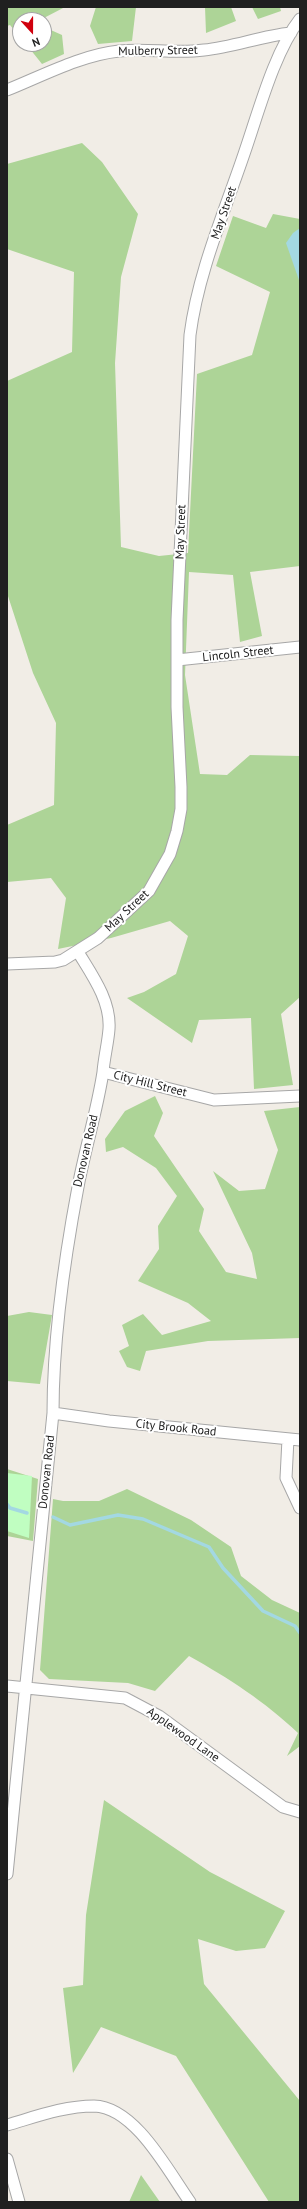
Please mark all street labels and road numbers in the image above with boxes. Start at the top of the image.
street label: Mulberry Street [118,43,198,59]
street label: May Street [208,185,240,241]
street label: May Street [173,504,189,560]
street label: Lincoln Street [202,643,274,665]
street label: May Street [102,887,152,935]
street label: City Hill Street [112,1068,188,1100]
street label: Donovan Road [71,1113,101,1189]
street label: City Brook Road [135,1417,217,1439]
street label: Donovan Road [36,1434,58,1510]
street label: Applewood Lane [144,1705,222,1765]

